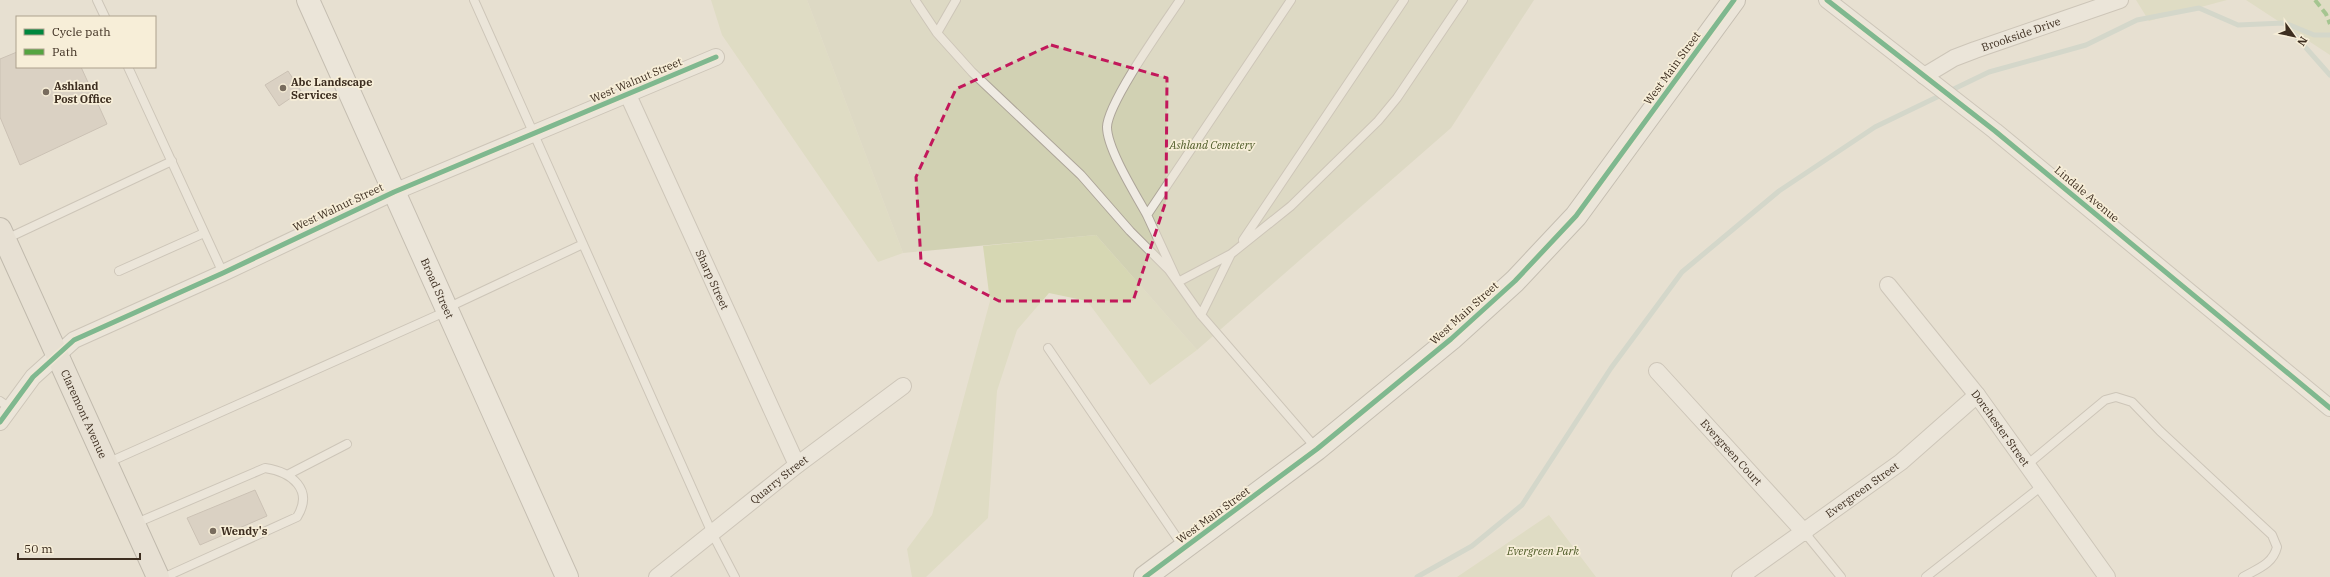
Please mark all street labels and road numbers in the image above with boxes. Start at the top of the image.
street label: Brookside Drive [1979,14,2063,54]
street label: West Main Street [1641,28,1703,107]
street label: West Walnut Street [588,54,684,106]
street label: Lindale Avenue [2052,163,2122,225]
street label: West Walnut Street [291,180,386,234]
street label: Sharp Street [693,247,732,312]
street label: Broad Street [418,256,457,321]
street label: West Main Street [1427,279,1501,347]
street label: Claremont Avenue [58,367,110,461]
street label: Dorchester Street [1968,387,2033,469]
street label: Evergreen Court [1697,416,1765,488]
street label: Quarry Street [747,452,811,507]
street label: Evergreen Street [1823,459,1902,521]
street label: West Main Street [1174,484,1253,546]

